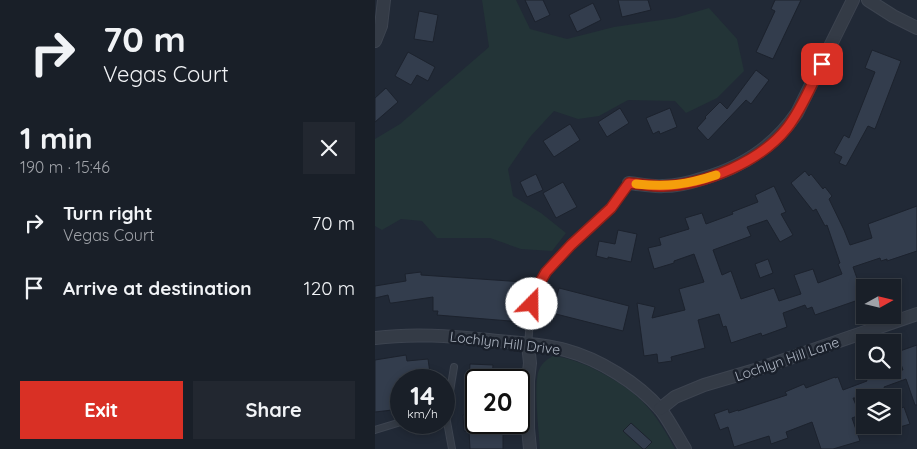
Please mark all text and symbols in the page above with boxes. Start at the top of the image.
text: 70 m [103,17,186,61]
icon: right [20,20,85,85]
pin [801,43,843,85]
icon: arrive [808,50,836,78]
text: Vegas Court [103,60,229,88]
text: 1 min [20,119,93,157]
button: close [303,122,355,174]
text: 190 m · 15:46 [20,157,110,177]
text: Turn right [63,201,152,225]
icon: right [20,209,48,237]
text: 70 m [311,211,355,235]
text: Vegas Court [63,225,155,245]
icon: arrive [20,274,48,302]
text: Arrive at destination [63,276,252,300]
text: 120 m [304,276,355,300]
position arrow [505,277,557,329]
north arrow [856,279,901,324]
map controls [856,279,901,434]
street label: Lochlyn Hill Drive [449,327,561,359]
street label: Lochlyn Hill Lane [732,333,842,385]
button: search [856,334,901,379]
speed limit sign: 20 [465,369,530,434]
text: 14 [410,380,435,411]
button: Exit [20,381,183,439]
button: Share [193,381,355,439]
button: layers [856,389,901,434]
text: km/h [407,406,438,421]

